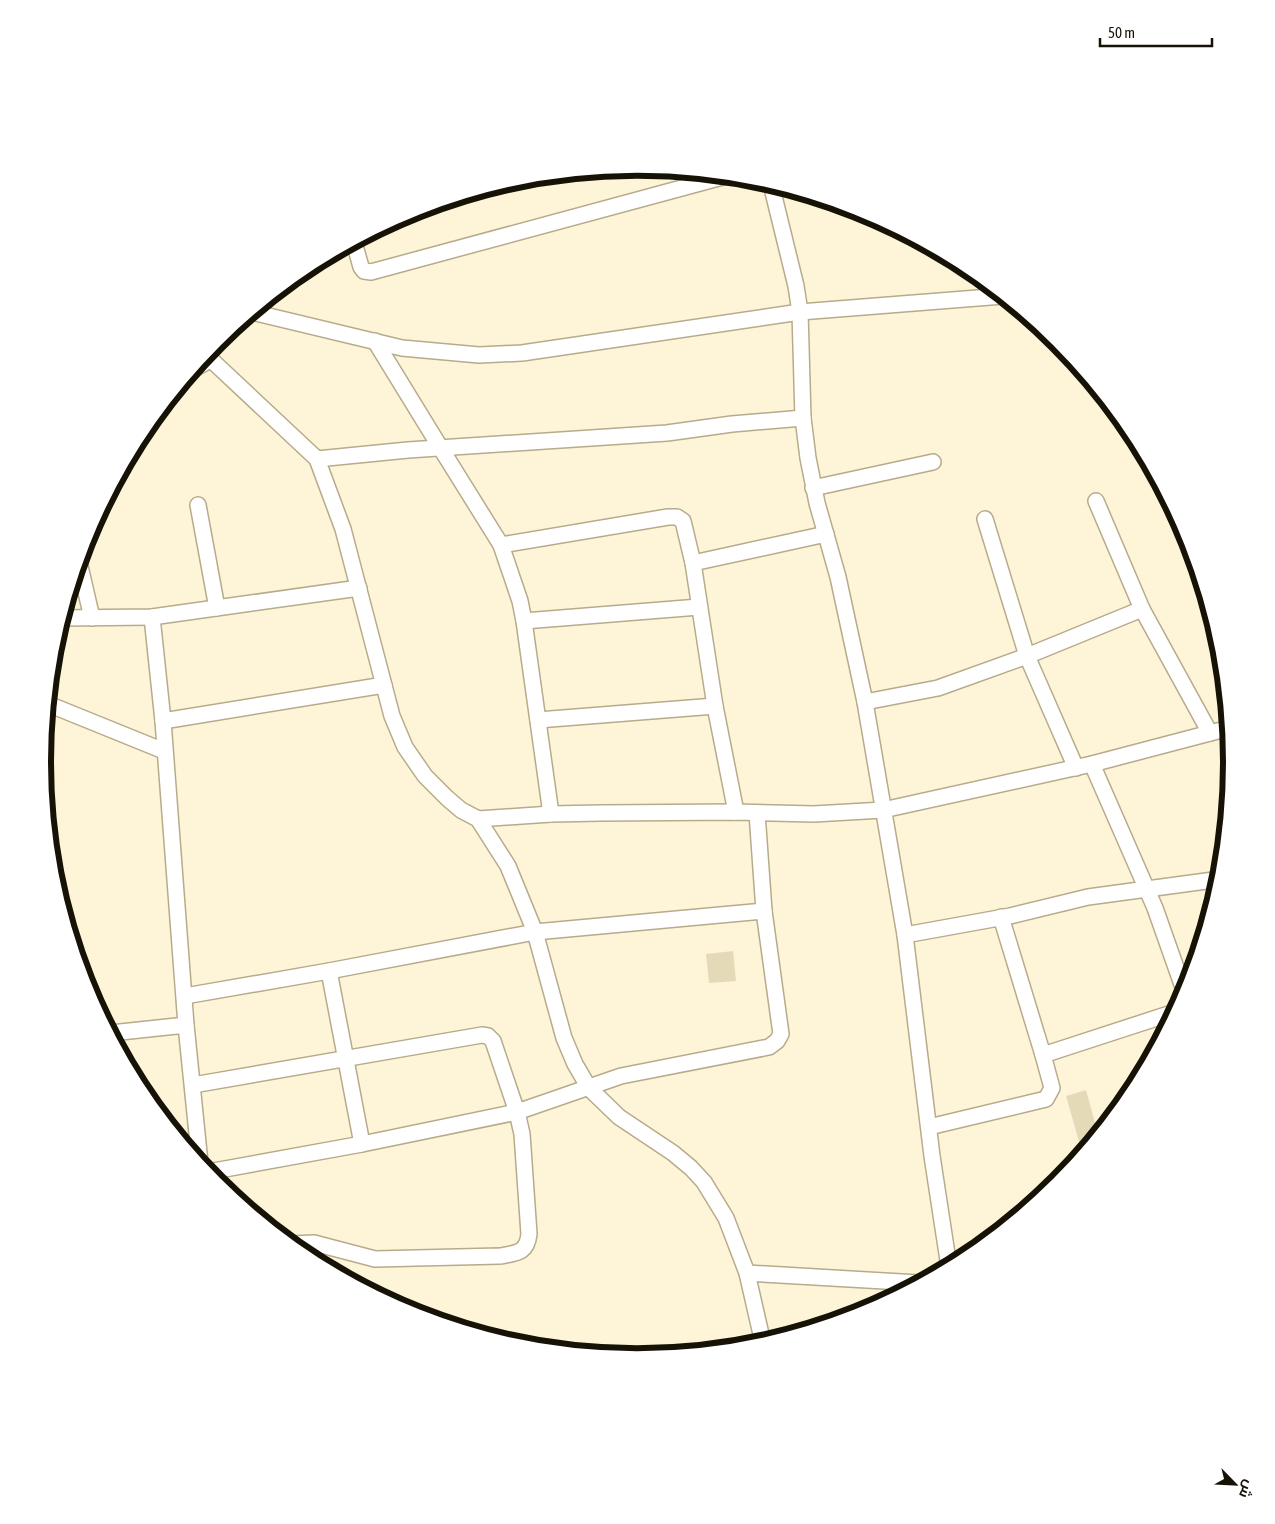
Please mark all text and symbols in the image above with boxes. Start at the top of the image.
scale bar [1100,15,1212,47]
text: 50 m [1108,24,1135,41]
north arrow [1210,1459,1260,1509]
text: ش [1235,1477,1258,1501]

